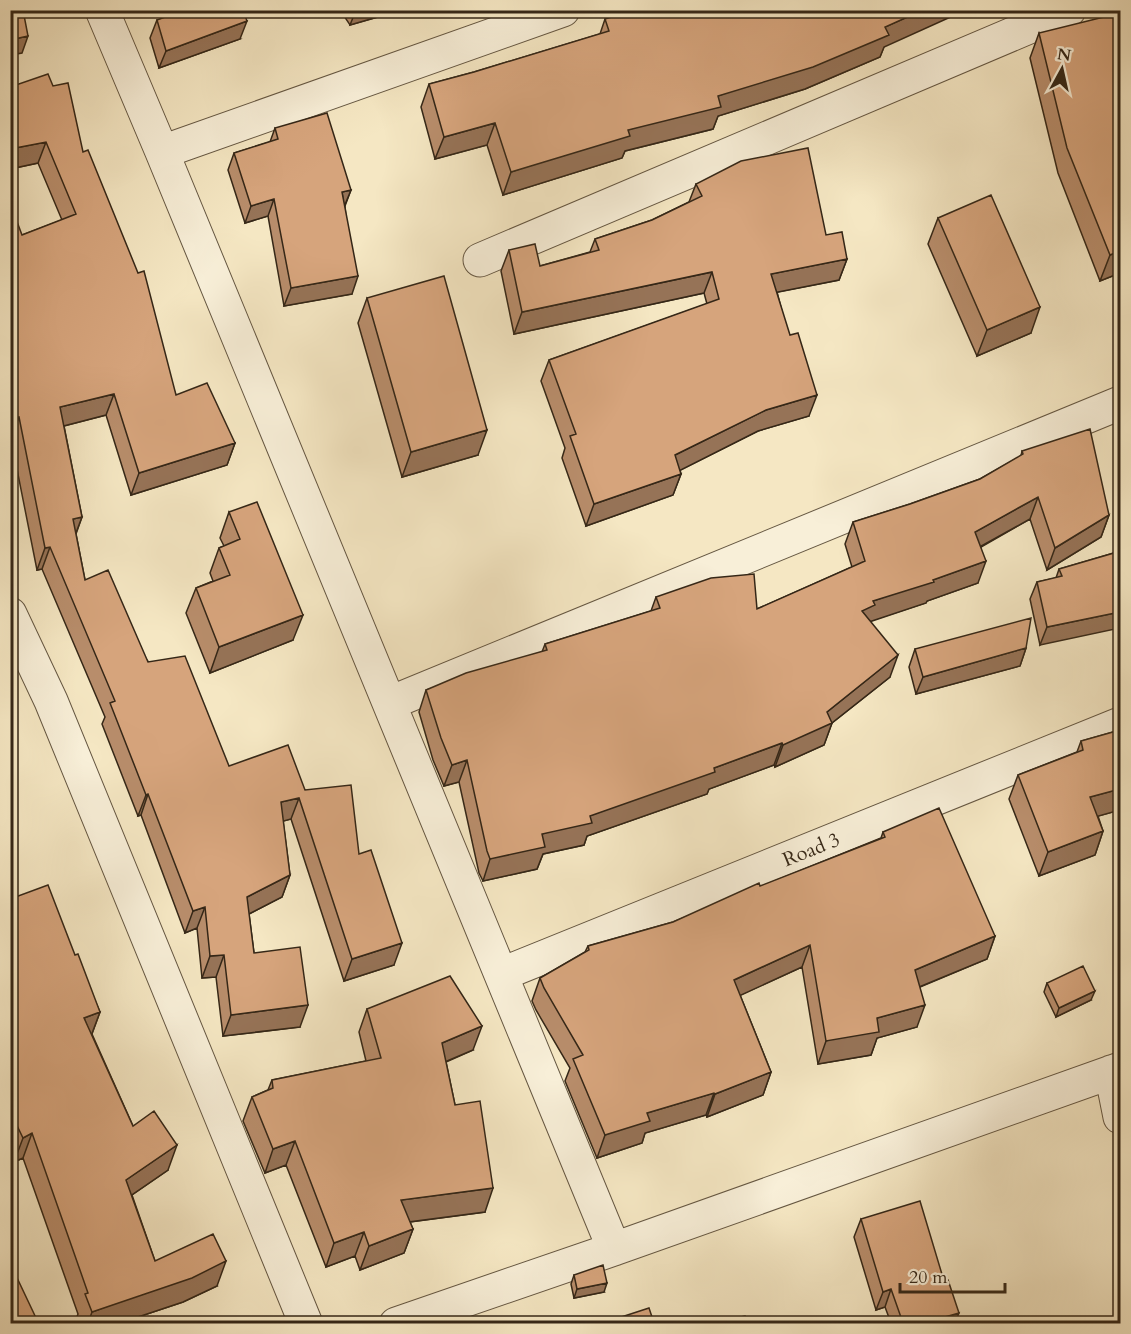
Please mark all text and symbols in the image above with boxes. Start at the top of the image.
north arrow [1032,39,1092,99]
text: N [1056,43,1072,67]
street label: Road 3 [779,826,844,873]
scale bar [900,1256,1005,1294]
text: 20 m [909,1265,948,1290]

